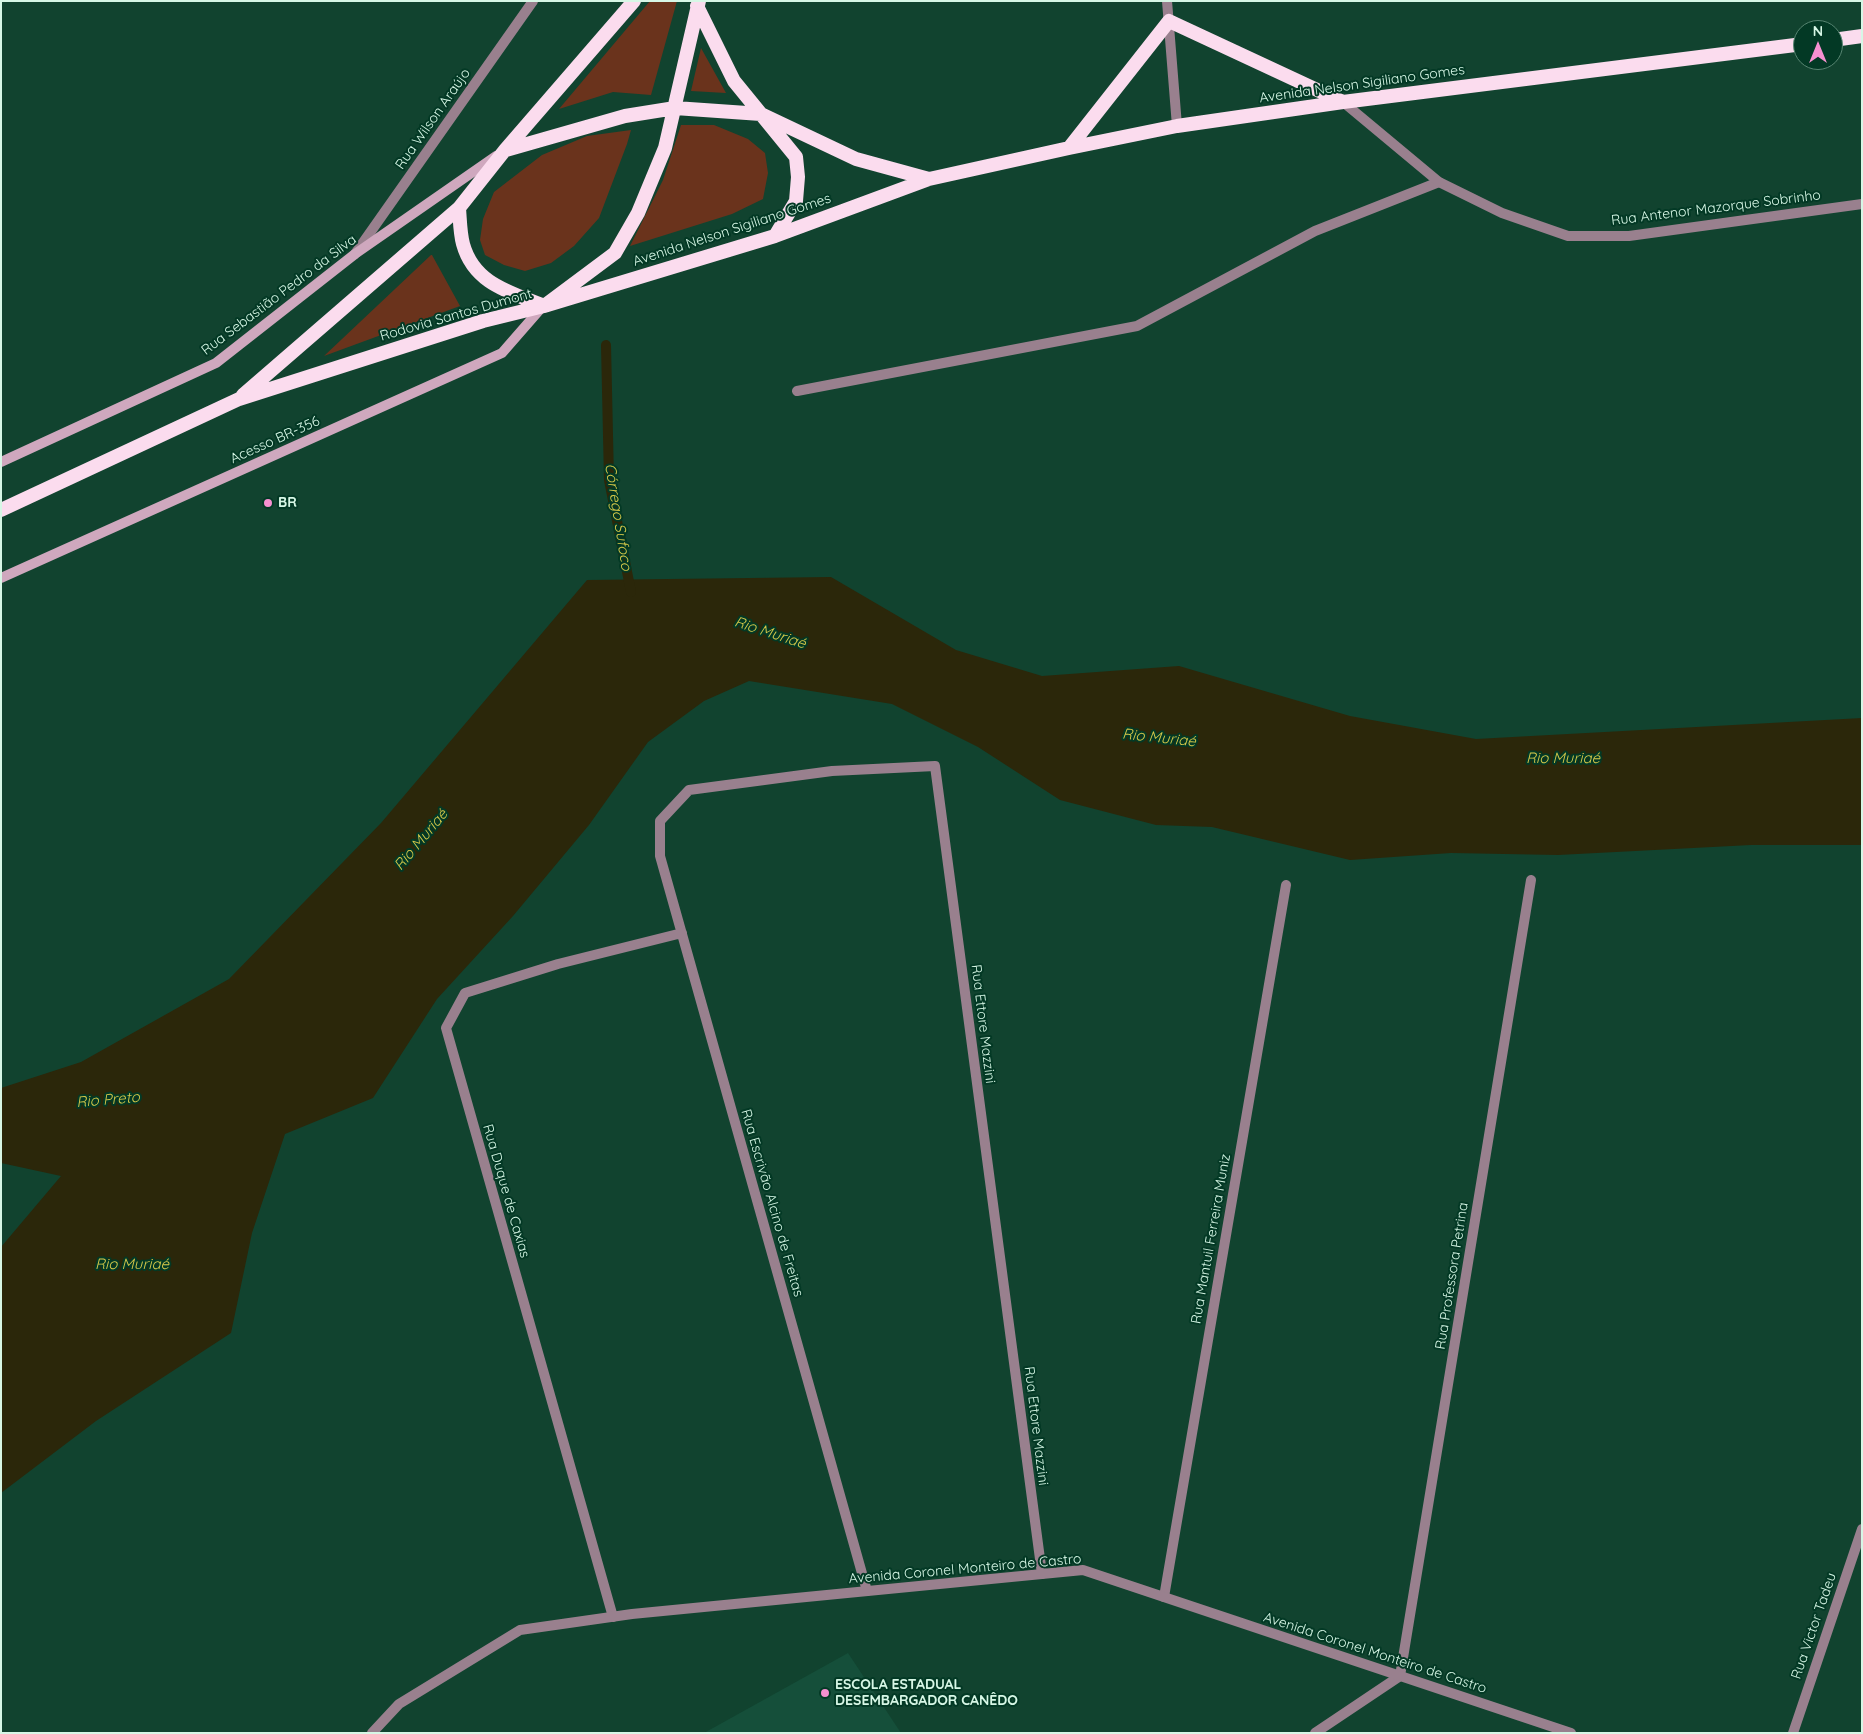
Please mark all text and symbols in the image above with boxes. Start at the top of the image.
north arrow [1793,20,1843,70]
text: N [1813,22,1823,40]
street label: Avenida Nelson Sigiliano Gomes [1258,61,1466,107]
street label: Rua Wilson Araújo [392,65,474,173]
street label: Rua Antenor Mazorque Sobrinho [1610,187,1822,229]
street label: Avenida Nelson Sigiliano Gomes [631,190,833,270]
street label: Rua Sebastião Pedro da Silva [198,231,360,359]
street label: Rodovia Santos Dumont [378,285,534,345]
street label: Acesso BR-356 [228,413,322,467]
water label: Córrego Sufoco [601,462,635,572]
place label: BR [278,495,297,511]
marker: BR [262,497,274,509]
water label: Rio Muriaé [732,613,808,653]
water label: Rio Muriaé [1121,725,1197,751]
water label: Rio Muriaé [1526,749,1600,767]
water label: Rio Muriaé [390,806,452,874]
street label: Rua Ettore Mazzini [967,964,999,1084]
water label: Rio Preto [76,1088,140,1112]
street label: Rua Escrivão Alcino de Freitas [737,1107,807,1299]
street label: Rua Duque de Caxias [479,1122,533,1260]
street label: Rua Mantuil Ferreira Muniz [1188,1153,1234,1325]
street label: Rua Professora Petrina [1432,1201,1472,1351]
water label: Rio Muriaé [95,1255,169,1273]
street label: Rua Ettore Mazzini [1020,1366,1052,1486]
street label: Avenida Coronel Monteiro de Castro [848,1550,1082,1588]
street label: Rua Victor Tadeu [1788,1571,1840,1681]
street label: Avenida Coronel Monteiro de Castro [1261,1609,1489,1697]
place label: ESCOLA ESTADUAL DESEMBARGADOR CANÊDO [835,1677,1018,1710]
marker: ESCOLA ESTADUAL DESEMBARGADOR CANÊDO [819,1687,831,1699]

